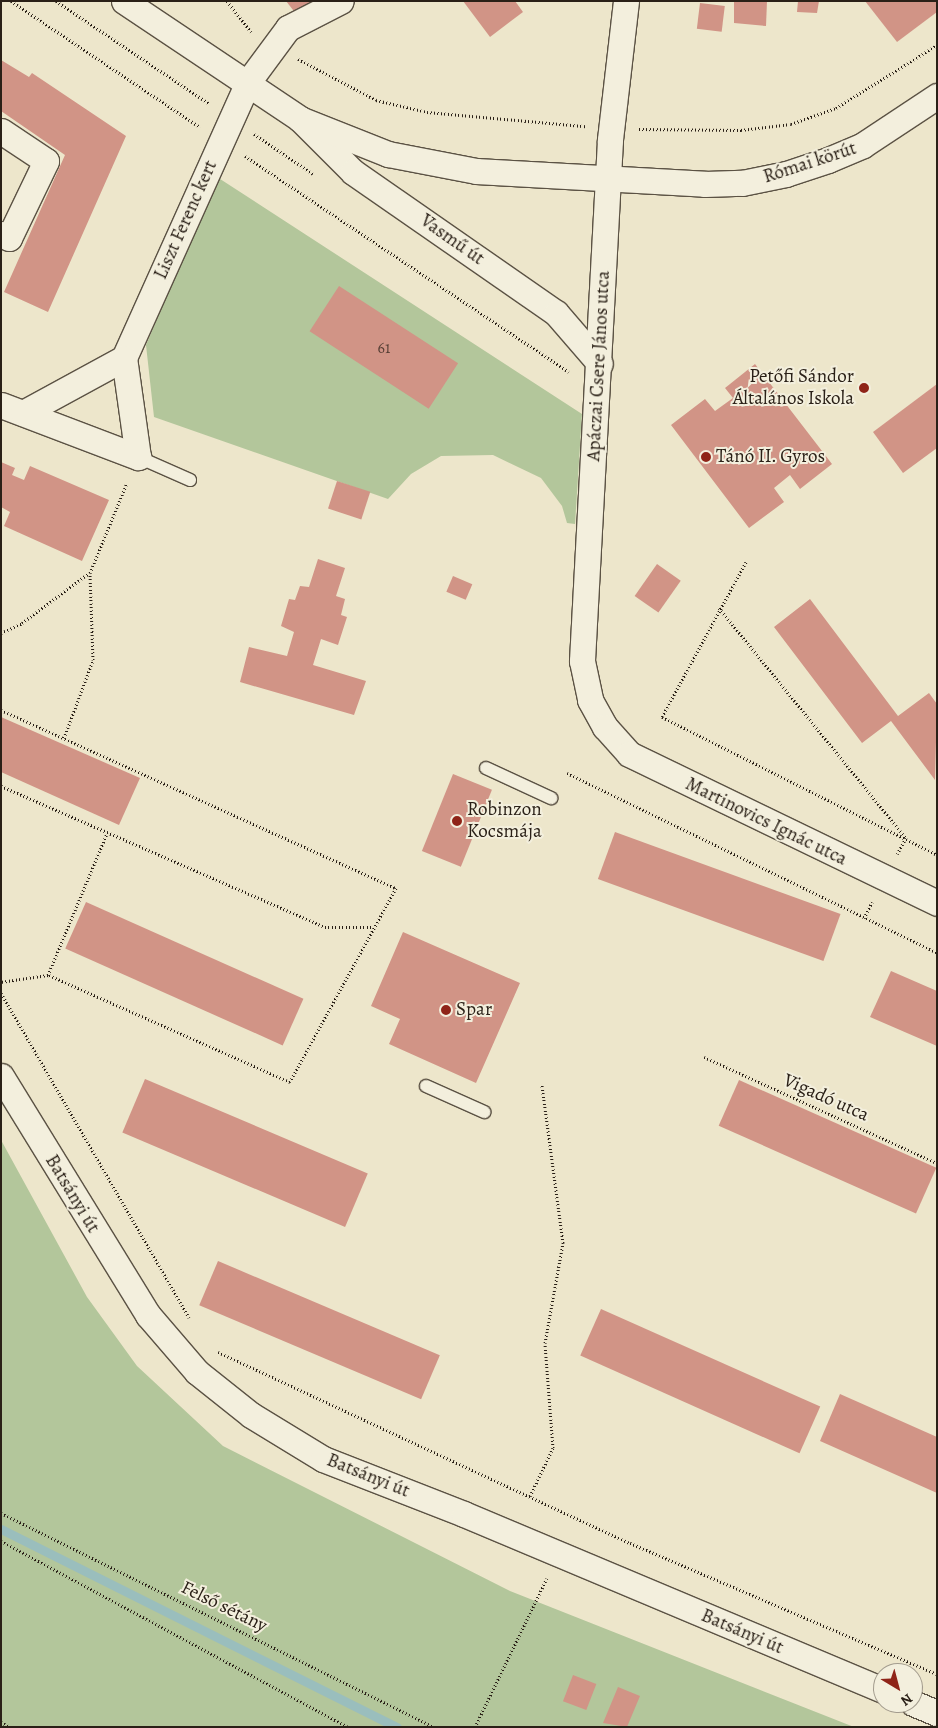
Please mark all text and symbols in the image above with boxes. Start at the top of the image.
street label: Római körút [761,137,859,189]
street label: Liszt Ferenc kert [150,157,222,283]
street label: Vasmű út [416,210,488,270]
street label: Apáczai Csere János utca [583,270,615,462]
house number: 61 [378,338,390,358]
place label: Petőfi Sándor Általános Iskola [733,366,854,410]
marker: Petőfi Sándor Általános Iskola [858,382,870,394]
place label: Tánó II. Gyros [716,446,826,468]
marker: Tánó II. Gyros [700,451,712,463]
street label: Martinovics Ignác utca [682,773,850,871]
place label: Robinzon Kocsmája [467,799,542,843]
marker: Robinzon Kocsmája [451,815,463,827]
place label: Spar [456,999,492,1021]
marker: Spar [440,1004,452,1016]
street label: Vigadó utca [780,1069,872,1127]
street label: Batsányi út [40,1151,104,1237]
street label: Batsányi út [323,1449,413,1503]
street label: Felső sétány [177,1576,271,1638]
street label: Batsányi út [697,1604,787,1660]
north arrow [873,1663,923,1713]
text: N [897,1689,917,1710]

